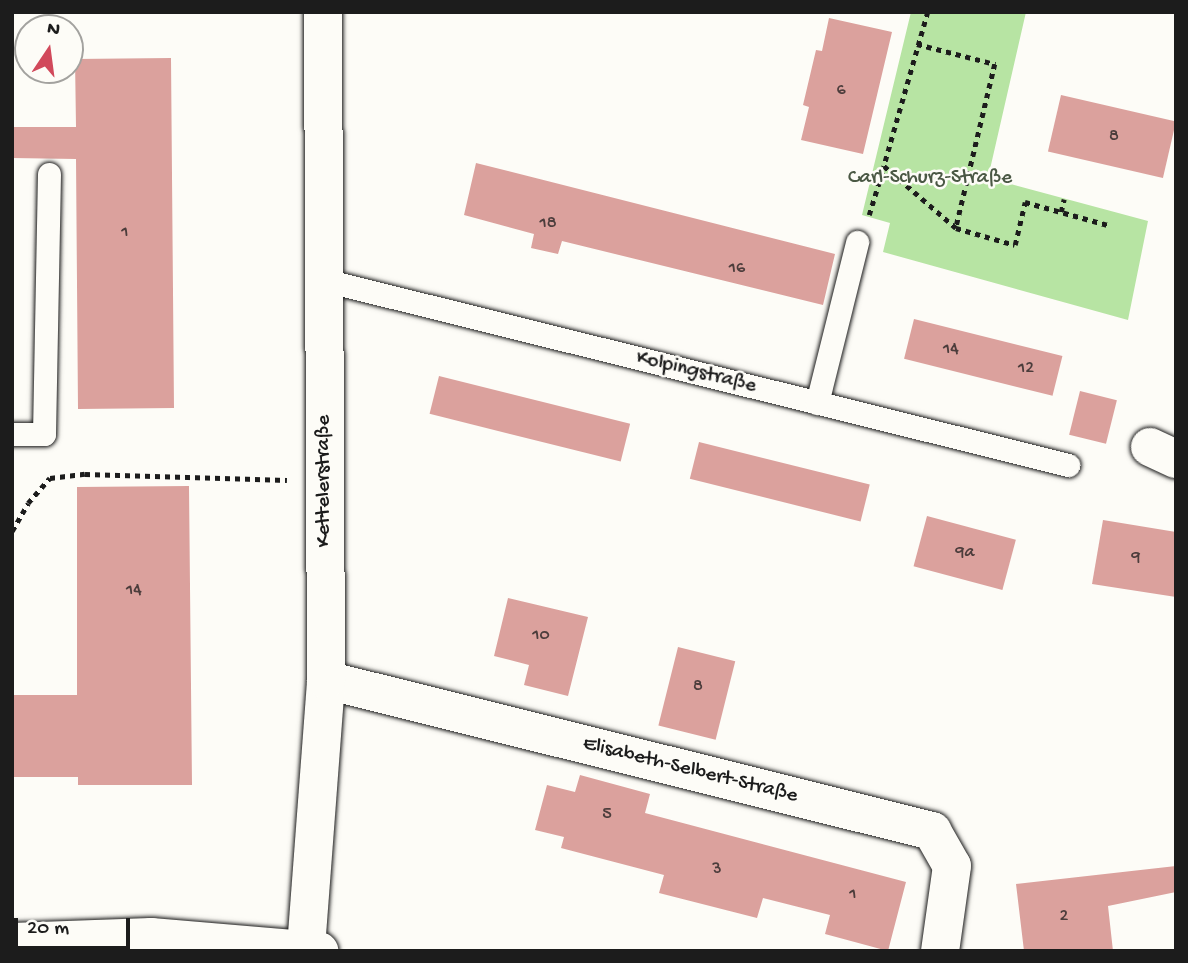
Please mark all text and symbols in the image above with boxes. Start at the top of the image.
north arrow [14,14,84,84]
text: N [45,17,62,43]
house number: 6 [836,80,846,102]
house number: 8 [1109,126,1119,148]
park label: Carl-Schurz-Straße [848,166,1012,192]
house number: 18 [539,213,557,235]
house number: 1 [121,222,129,244]
house number: 16 [729,258,745,280]
house number: 14 [943,339,959,361]
street label: Kolpingstraße [633,346,759,400]
house number: 12 [1018,358,1034,380]
street label: Kettelerstraße [312,415,338,547]
house number: 9a [955,542,975,564]
house number: 9 [1131,547,1141,569]
house number: 14 [126,580,142,602]
house number: 10 [532,625,550,647]
house number: 8 [693,676,703,698]
street label: Elisabeth-Selbert-Straße [580,732,800,810]
house number: 5 [602,804,612,826]
house number: 3 [712,859,722,881]
house number: 1 [849,884,857,906]
scale bar [18,904,133,948]
house number: 2 [1060,906,1068,928]
text: 20 m [27,917,69,942]

